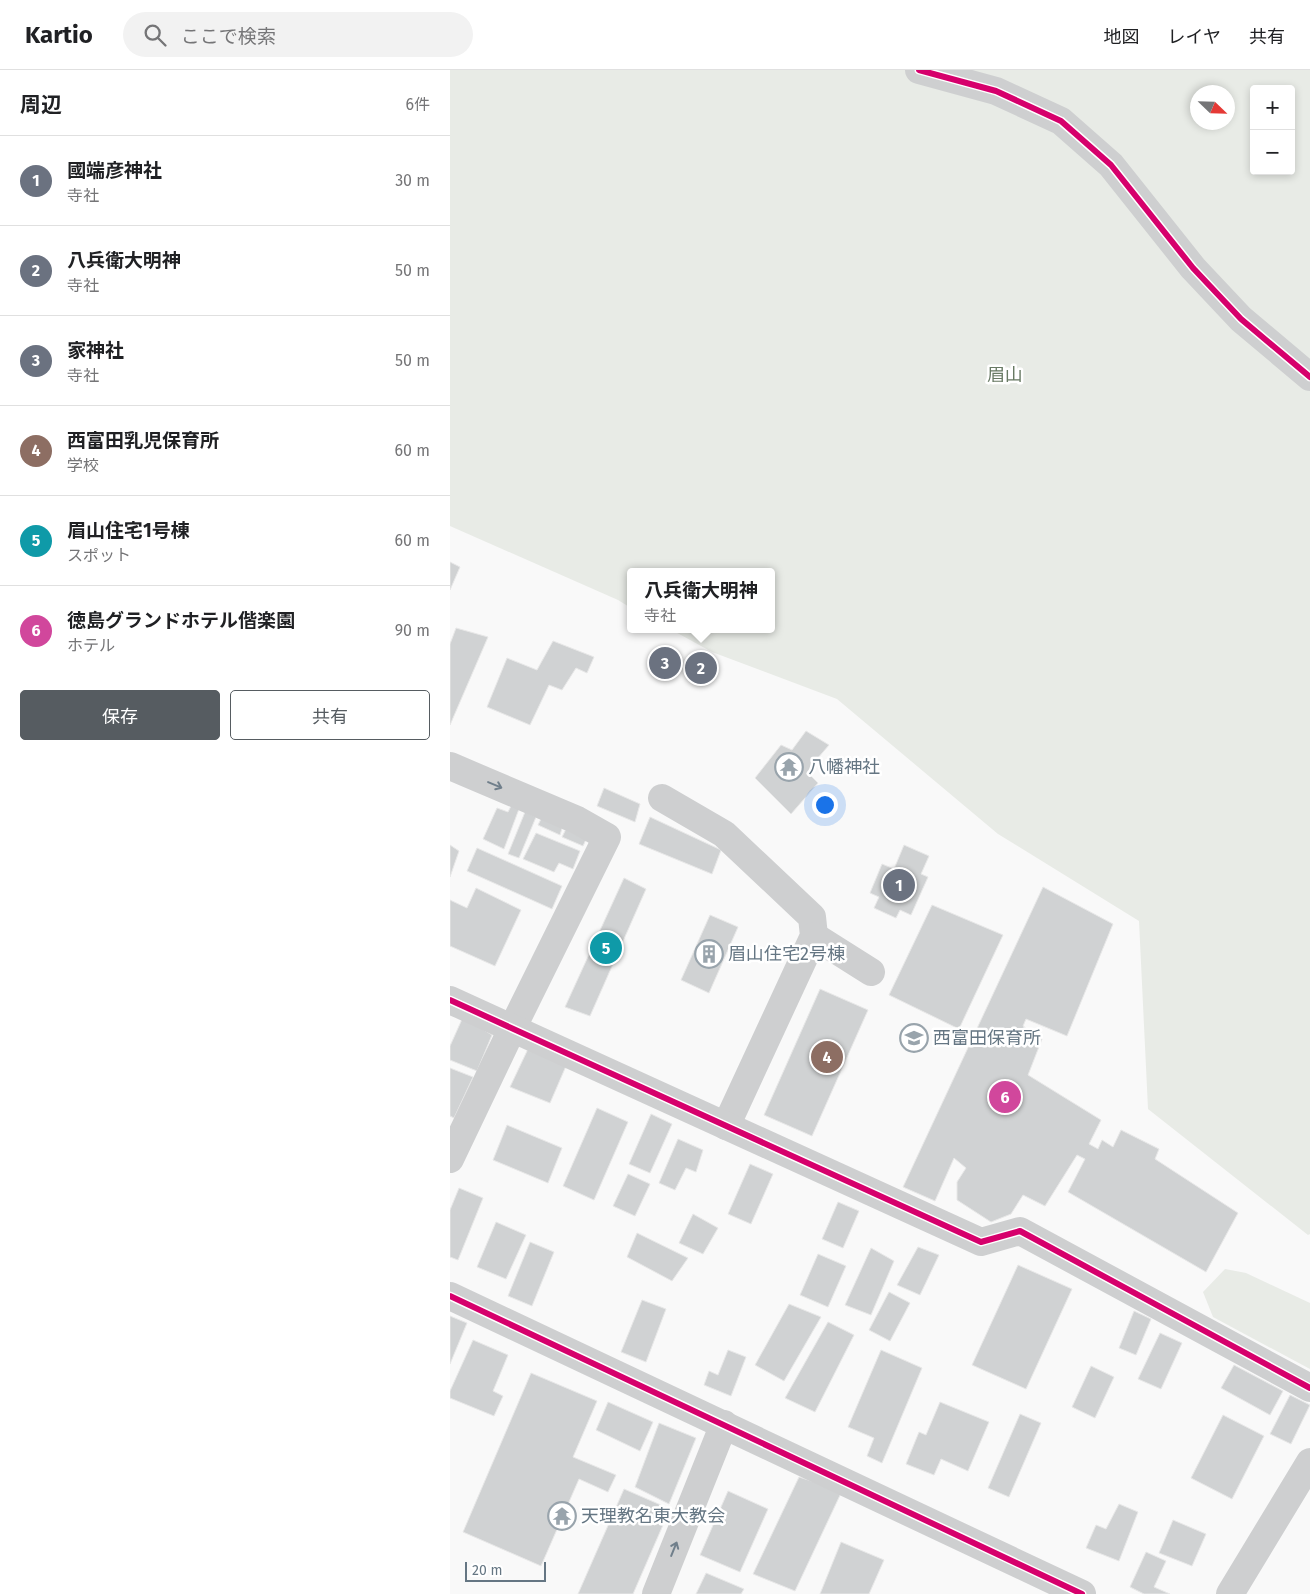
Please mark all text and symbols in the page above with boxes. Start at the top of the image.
search box [123,12,473,57]
text: Kartio [25,21,93,49]
icon: search [141,21,169,49]
text: ここで検索 [181,25,276,48]
text: 地図 [1104,26,1140,48]
text: レイヤ [1168,26,1221,48]
text: 共有 [1249,26,1285,48]
north arrow [1190,85,1235,130]
map controls [1250,85,1295,175]
button: + [1250,85,1295,130]
text: 周辺 [20,92,62,118]
text: 6件 [405,95,430,114]
button: − [1250,130,1295,175]
text: 國端彦神社 [67,159,162,182]
text: 1 [32,171,40,190]
text: 30 m [395,171,430,190]
text: 寺社 [67,186,99,205]
text: 八兵衛大明神 [67,249,181,272]
text: 2 [32,261,40,280]
text: 50 m [395,261,430,280]
text: 寺社 [67,276,99,295]
text: 家神社 [67,339,124,362]
text: 3 [32,351,40,370]
text: 50 m [395,351,430,370]
park label: 眉山 [987,364,1023,386]
text: 寺社 [67,366,99,385]
text: 西富田乳児保育所 [67,429,219,452]
text: 4 [31,441,41,460]
text: 60 m [395,441,430,460]
text: 学校 [67,456,99,475]
text: 眉山住宅1号棟 [67,519,190,542]
text: 5 [32,531,40,550]
text: 60 m [395,531,430,550]
text: スポット [67,546,131,565]
popup [627,568,775,633]
text: 八兵衛大明神 [644,579,758,602]
text: 寺社 [644,606,676,625]
text: 徳島グランドホテル偕楽園 [67,609,295,632]
text: 6 [31,621,41,640]
text: 90 m [395,621,430,640]
text: ホテル [67,636,115,655]
pin: 3 [649,644,681,682]
pin: 2 [685,649,717,687]
button: 保存 [20,690,220,740]
button: 共有 [230,690,430,740]
temple icon: 八幡神社 [774,752,804,782]
place label: 八幡神社 [808,756,880,778]
one-way arrow [487,781,502,791]
your location [812,792,838,818]
pin: 1 [883,866,915,904]
pin: 5 [590,929,622,967]
building icon: 眉山住宅2号棟 [694,939,724,969]
place label: 眉山住宅2号棟 [728,943,845,965]
school or university icon: 西富田保育所 [899,1023,929,1053]
place label: 西富田保育所 [933,1027,1041,1049]
pin: 4 [811,1038,843,1076]
pin: 6 [989,1078,1021,1116]
temple icon: 天理教名東大教会 [547,1501,577,1531]
place label: 天理教名東大教会 [581,1505,725,1527]
one-way arrow [670,1542,679,1557]
scale bar [465,1559,546,1582]
text: 20 m [472,1562,502,1579]

